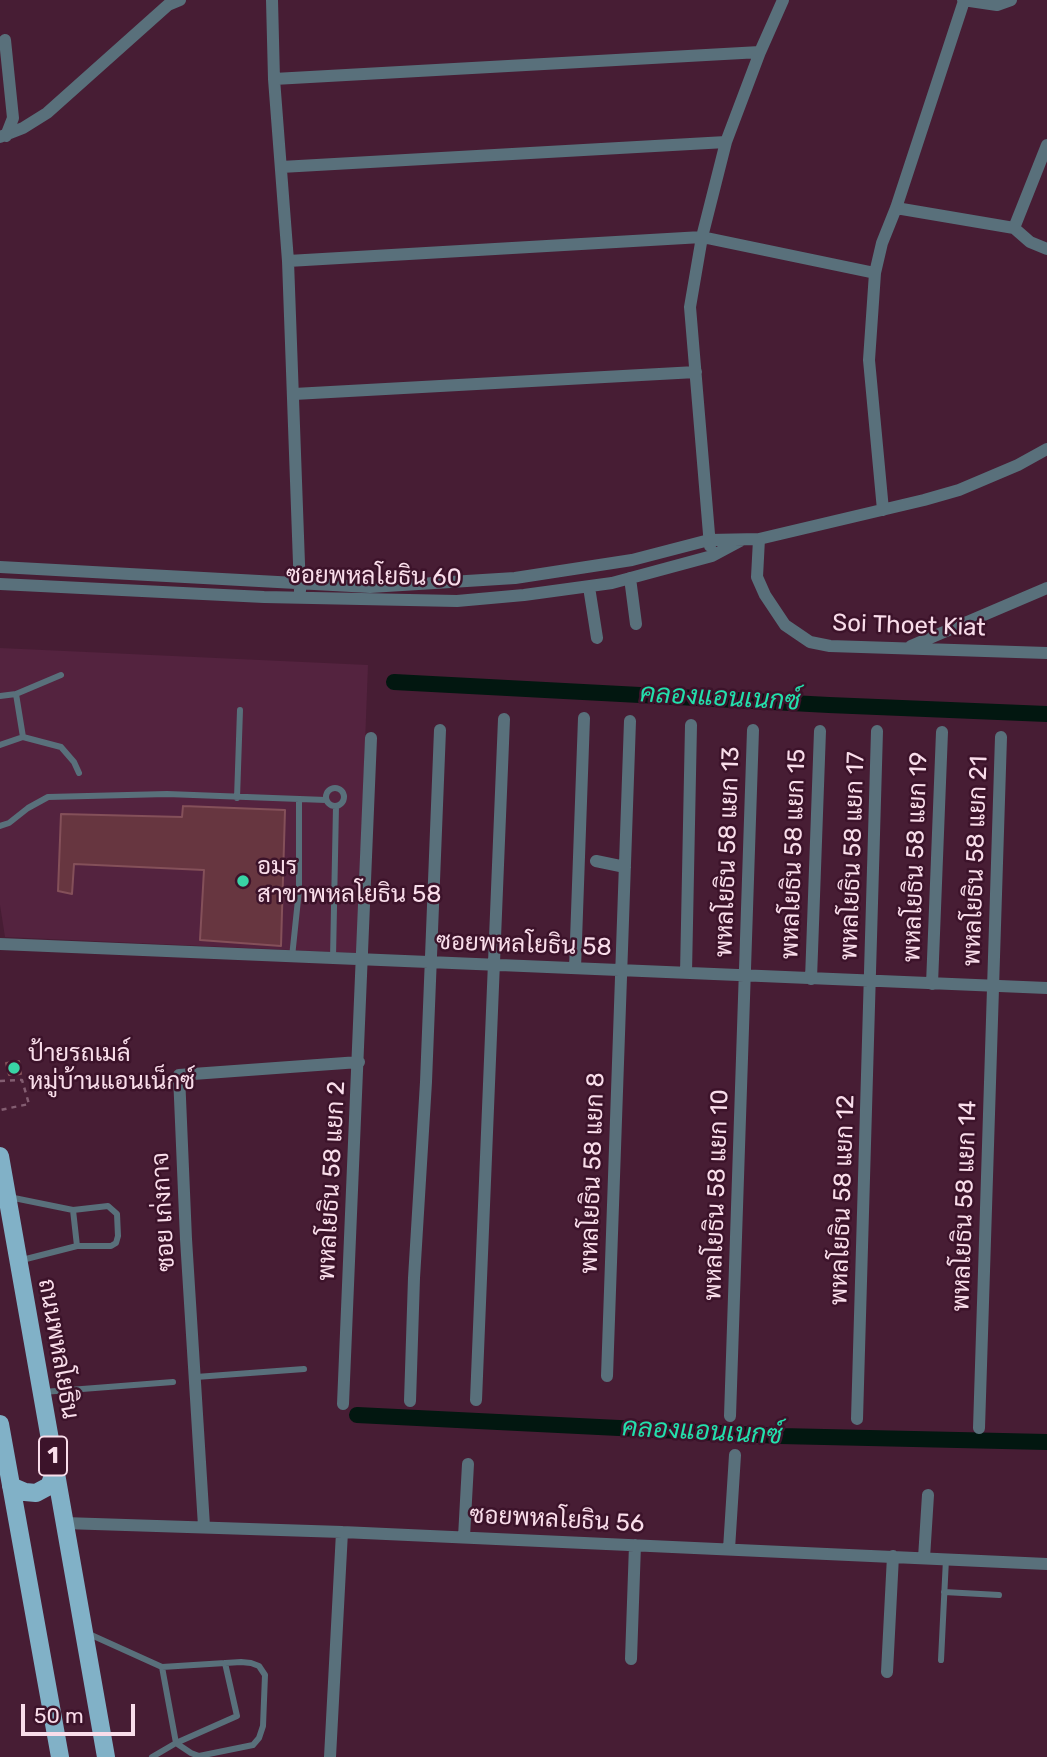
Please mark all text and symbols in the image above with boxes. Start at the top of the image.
street label: ซอยพหลโยธิน 60 [286,561,462,593]
street label: Soi Thoet Kiat [832,609,986,643]
water label: คลองแอนเนกซ์ [639,678,801,718]
street label: พหลโยธิน 58 แยก 13 [710,746,746,958]
street label: พหลโยธิน 58 แยก 15 [776,748,812,960]
street label: พหลโยธิน 58 แยก 17 [835,751,871,961]
street label: พหลโยธิน 58 แยก 19 [898,751,934,963]
street label: พหลโยธิน 58 แยก 21 [958,755,994,967]
place label: อมร สาขาพหลโยธิน 58 [257,853,441,909]
marker: อมร สาขาพหลโยธิน 58 [235,873,251,889]
street label: ซอยพหลโยธิน 58 [436,928,612,962]
place label: ป้ายรถเมล์ หมู่บ้านแอนเน็กซ์ [28,1040,195,1096]
marker: ป้ายรถเมล์ หมู่บ้านแอนเน็กซ์ [6,1060,22,1076]
street label: พหลโยธิน 58 แยก 8 [575,1072,611,1274]
street label: พหลโยธิน 58 แยก 2 [312,1080,352,1282]
street label: พหลโยธิน 58 แยก 10 [699,1089,735,1301]
street label: พหลโยธิน 58 แยก 12 [825,1094,861,1306]
street label: พหลโยธิน 58 แยก 14 [947,1100,983,1312]
street label: ซอย เก่งกาจ [146,1152,182,1272]
street label: ถนนพหลโยธิน [31,1277,85,1421]
water label: คลองแอนเนกซ์ [621,1412,783,1452]
road number: 1 [39,1436,67,1476]
street label: ซอยพหลโยธิน 56 [469,1501,645,1539]
scale bar [24,1690,138,1734]
text: 50 m [34,1703,84,1728]

